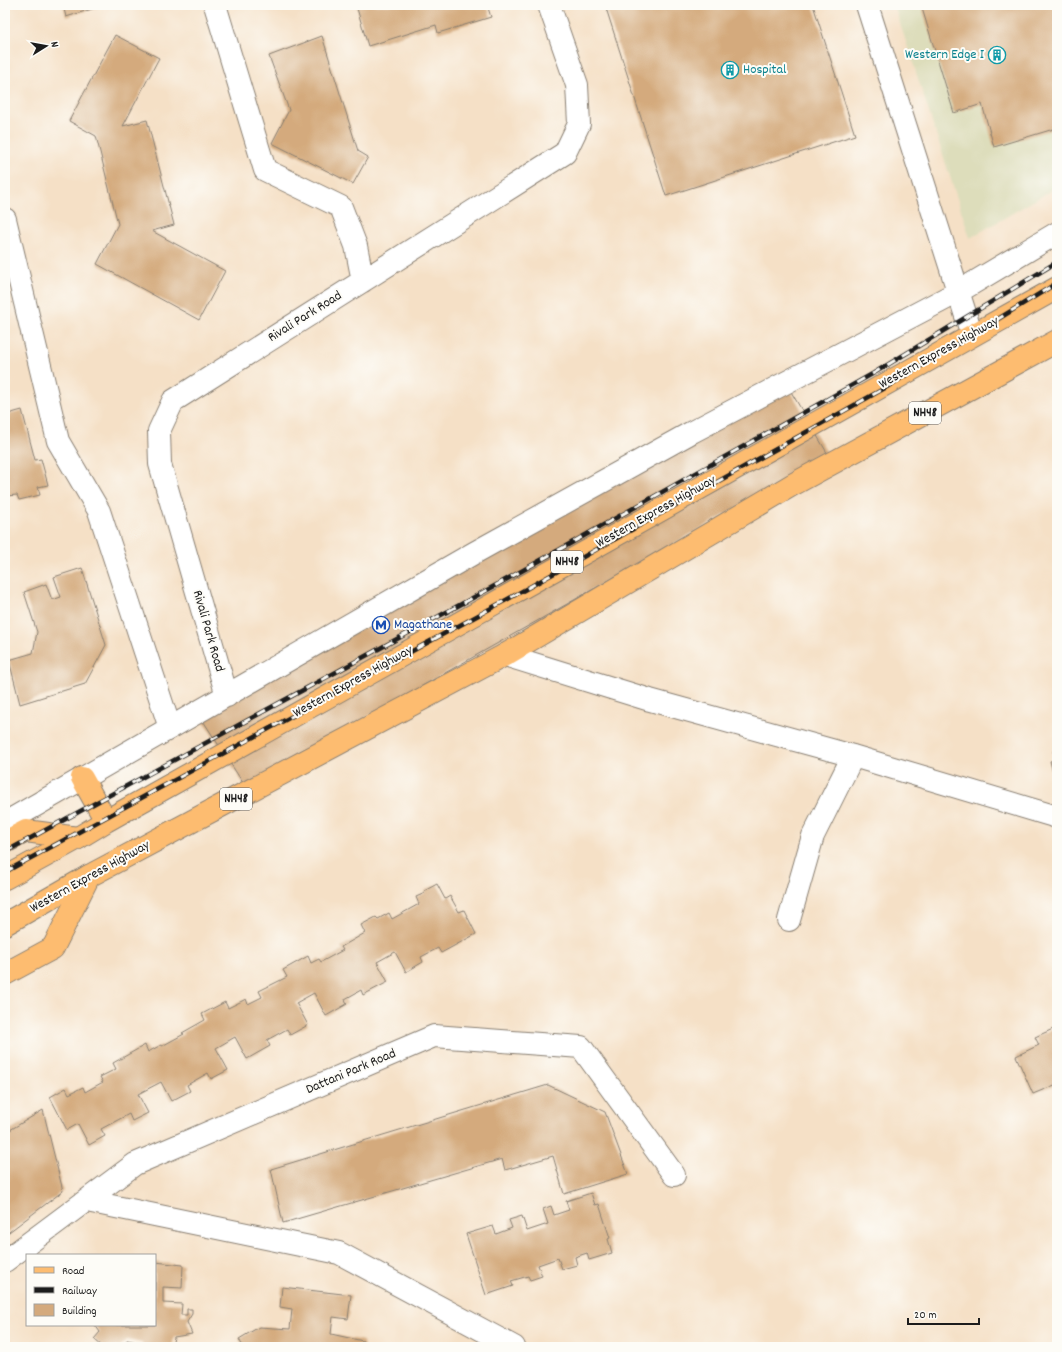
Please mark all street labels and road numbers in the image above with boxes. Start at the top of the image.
street label: Rivali Park Road [264,286,346,348]
street label: Western Express Highway [875,312,1003,394]
road number: NH48 [909,402,941,424]
street label: Western Express Highway [592,471,720,553]
road number: NH48 [551,551,583,573]
street label: Rivali Park Road [187,588,229,674]
street label: Western Express Highway [289,641,417,723]
road number: NH48 [220,788,252,810]
street label: Western Express Highway [26,836,154,918]
street label: Dattani Park Road [303,1044,399,1100]

